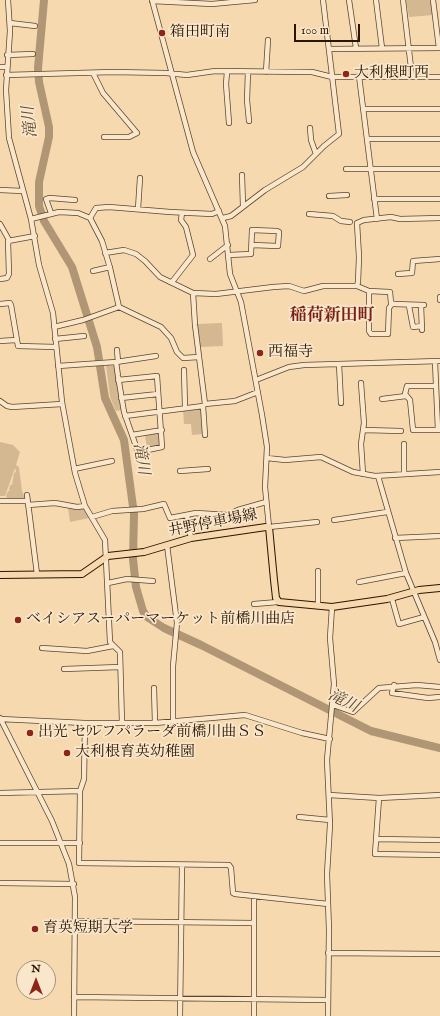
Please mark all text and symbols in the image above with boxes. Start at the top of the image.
scale bar [296,16,362,42]
text: 100 m [301,23,329,38]
place label: 箱田町南 [170,24,230,42]
marker: 箱田町南 [157,28,167,38]
place label: 大利根町西 [354,65,429,83]
marker: 大利根町西 [341,69,351,79]
water label: 滝川 [20,105,42,139]
district label: 稲荷新田町 [290,307,374,327]
place label: 西福寺 [268,344,313,362]
marker: 西福寺 [255,348,265,358]
water label: 滝川 [128,442,152,476]
street label: 井野停車場線 [167,507,259,541]
place label: ベイシアスーパーマーケット前橋川曲店 [26,611,295,629]
marker: ベイシアスーパーマーケット前橋川曲店 [13,615,23,625]
water label: 滝川 [324,686,362,718]
place label: 出光 セルフパラーダ前橋川曲ＳＳ [38,724,266,742]
marker: 出光 セルフパラーダ前橋川曲ＳＳ [25,728,35,738]
place label: 大利根育英幼稚園 [75,744,195,762]
marker: 大利根育英幼稚園 [62,748,72,758]
place label: 育英短期大学 [43,920,133,938]
marker: 育英短期大学 [30,924,40,934]
north arrow [16,960,56,1000]
text: N [31,962,41,976]

